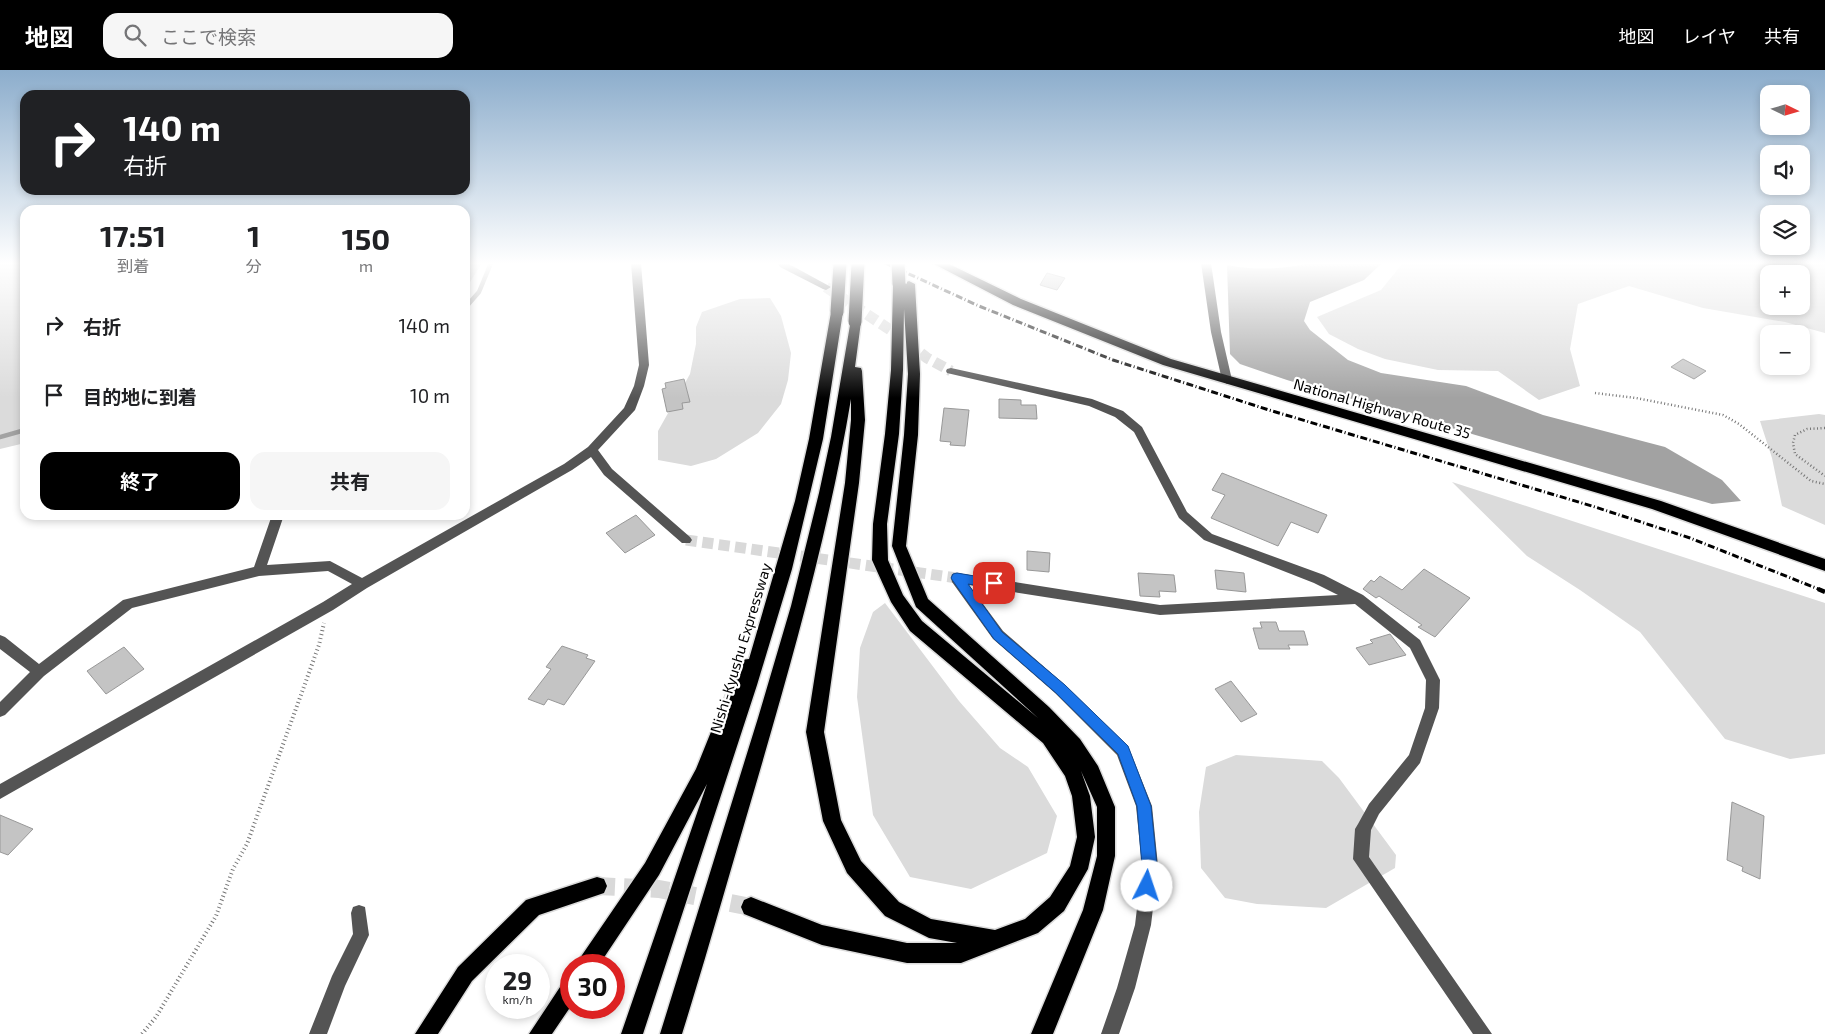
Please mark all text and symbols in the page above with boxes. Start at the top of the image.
search box [103,13,453,58]
icon: search [121,21,149,49]
text: 地図 [25,22,73,51]
text: ここで検索 [161,25,256,48]
text: 地図 [1619,25,1655,47]
text: レイヤ [1683,25,1736,47]
text: 共有 [1764,25,1800,47]
north arrow [1760,85,1810,135]
map controls [1760,85,1810,375]
text: 140 m [123,106,221,148]
icon: right [40,110,105,175]
button: sound [1760,145,1810,195]
text: 右折 [123,152,167,178]
button: layers [1760,205,1810,255]
text: 17:51 [100,217,166,253]
text: 1 [247,217,260,253]
text: 150 [342,220,390,256]
text: 到着 [117,256,149,275]
text: 分 [246,256,262,275]
text: m [359,256,373,275]
button: + [1760,265,1810,315]
icon: right [40,311,68,339]
text: 140 m [398,314,450,337]
text: 右折 [83,315,121,338]
button: − [1760,325,1810,375]
street label: National Highway Route 35 [1292,374,1473,442]
icon: arrive [40,381,68,409]
text: 10 m [410,384,450,407]
text: 目的地に到着 [83,385,197,408]
button: 終了 [40,452,240,510]
button: 共有 [250,452,450,510]
street label: Nishi-Kyushu Expressway [706,560,775,735]
pin [973,562,1015,604]
icon: arrive [980,569,1008,597]
position arrow [1120,859,1172,911]
speed limit sign: 30 [560,954,625,1019]
text: 29 [503,965,532,995]
text: km/h [503,992,532,1006]

